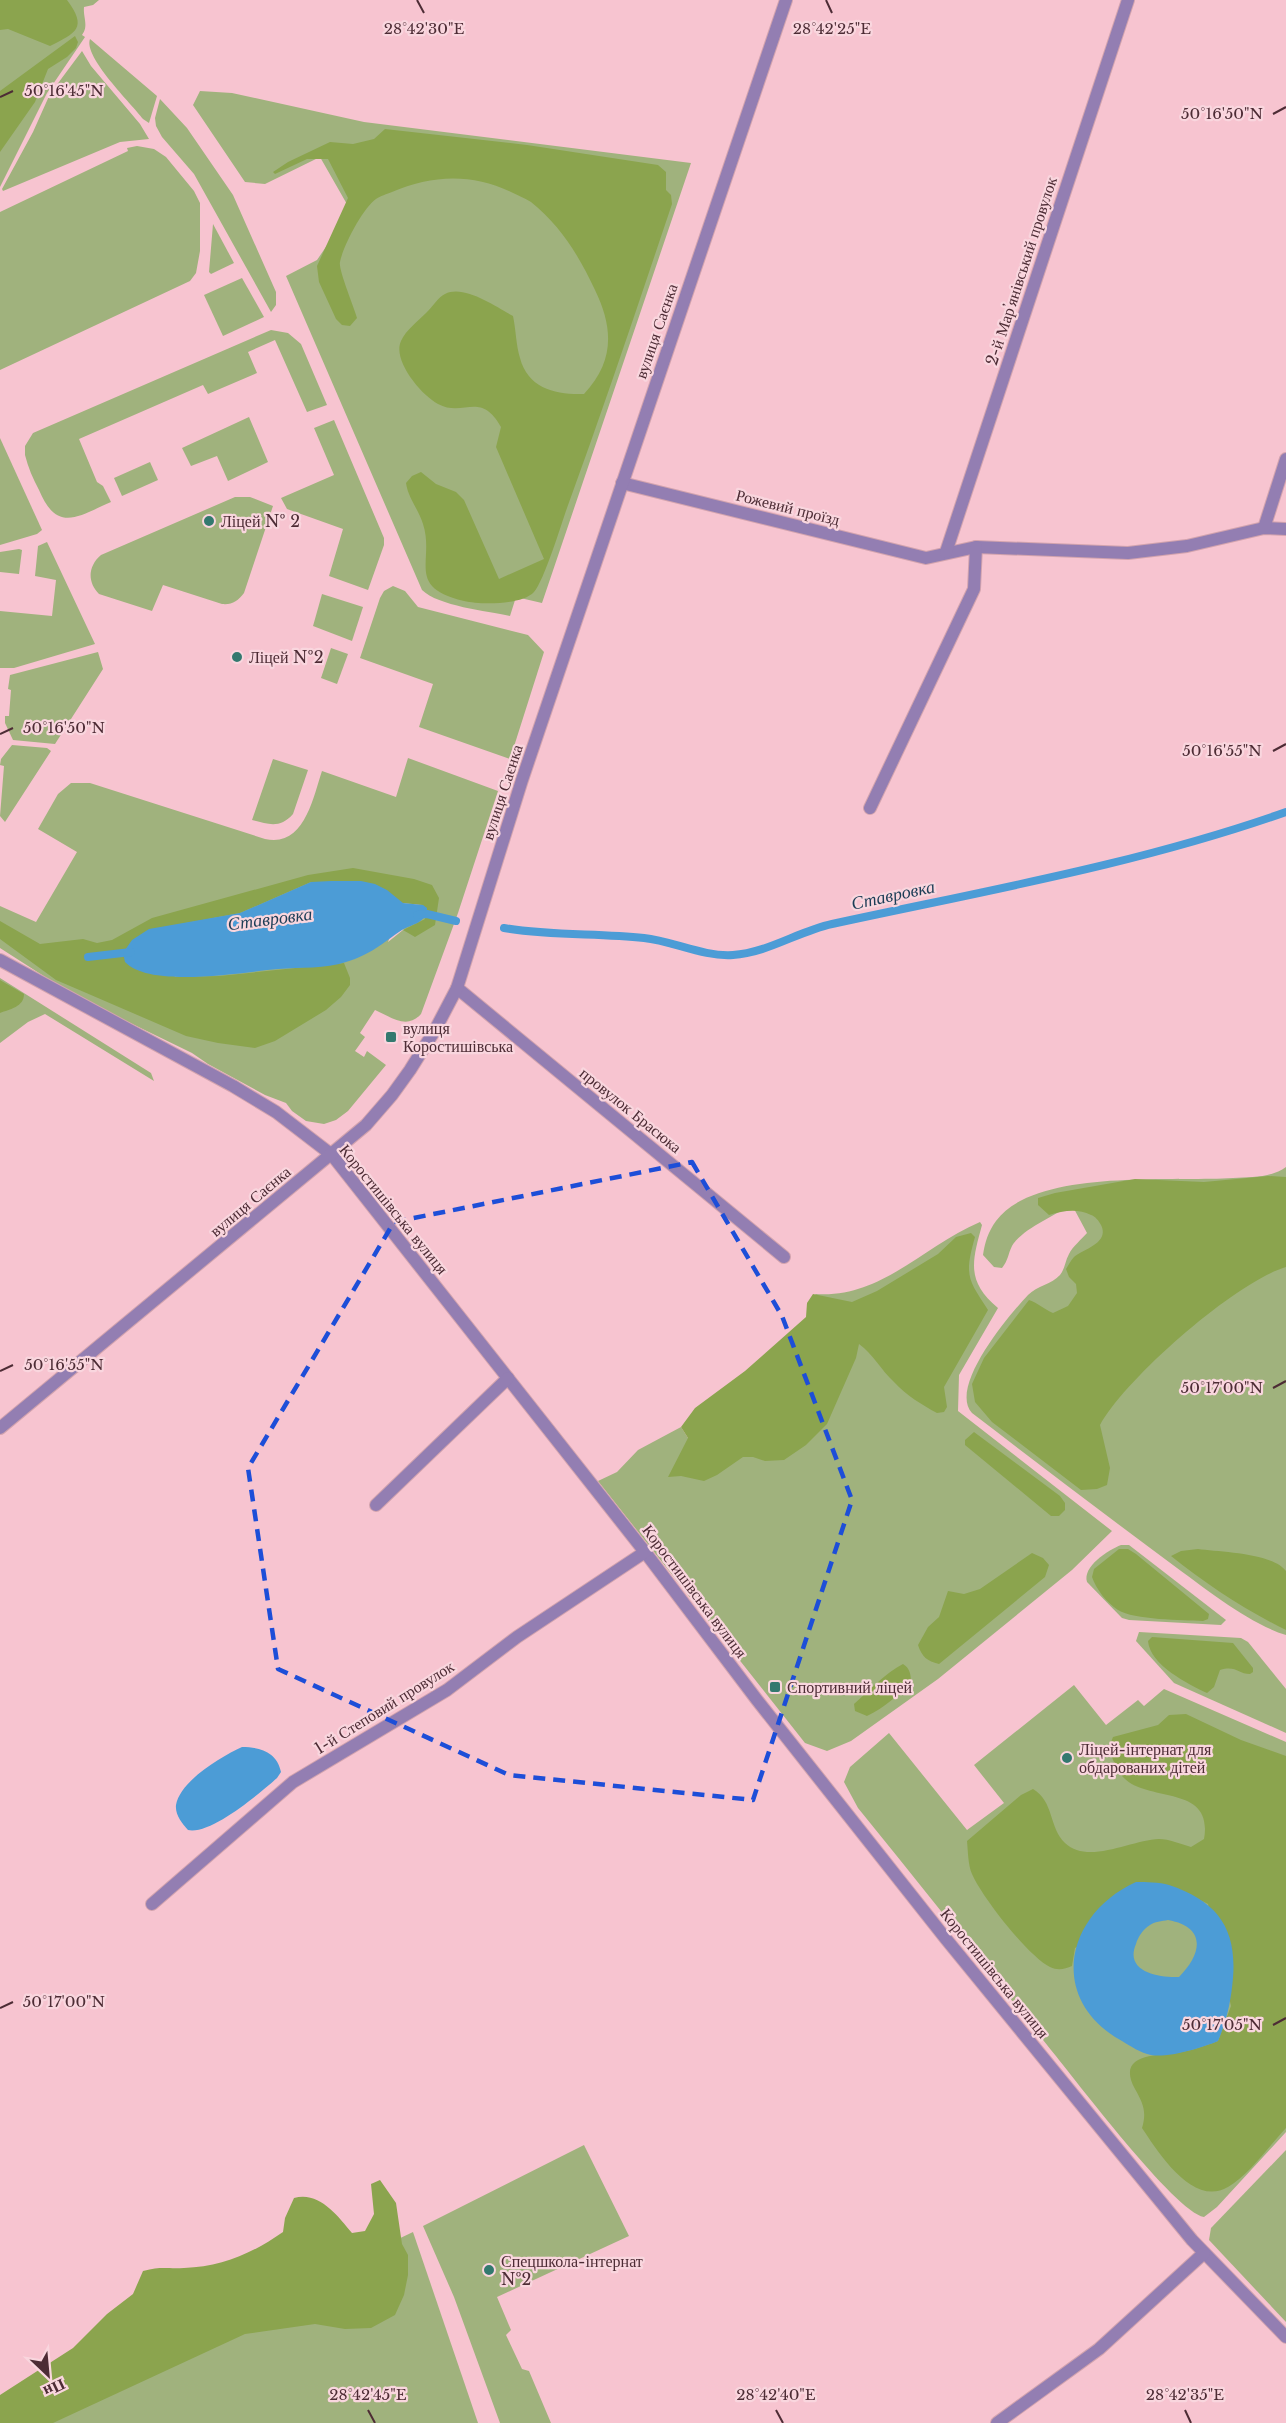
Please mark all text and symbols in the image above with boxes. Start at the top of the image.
text: 28°42'30"E [384,19,464,38]
text: 28°42'25"E [793,19,871,38]
text: 50°16'45"N [24,81,104,100]
text: 50°16'50"N [1181,104,1263,123]
street label: 2-й Марʼянівський провулок [981,174,1061,368]
street label: вулиця Саєнка [630,281,682,381]
street label: Рожевий проїзд [734,484,842,530]
place label: Ліцей № 2 [221,511,300,531]
marker: Ліцей № 2 [202,514,216,528]
place label: Ліцей №2 [249,647,324,667]
marker: Ліцей №2 [230,650,244,664]
text: 50°16'50"N [23,718,105,737]
text: 50°16'55"N [1182,741,1262,760]
street label: вулиця Саєнка [477,742,527,842]
water label: Ставровка [849,875,937,915]
water label: Ставровка [226,903,314,935]
place label: вулиця Коростишівська [403,1018,513,1056]
marker: вулиця Коростишівська [384,1030,398,1044]
street label: провулок Брасюка [576,1063,686,1157]
street label: Коростишівська вулиця [335,1140,453,1279]
street label: вулиця Саєнка [206,1161,294,1241]
text: 50°16'55"N [24,1355,104,1374]
text: 50°17'00"N [1181,1378,1263,1397]
street label: Коростишівська вулиця [638,1520,752,1662]
street label: 1-й Степовий провулок [311,1656,458,1758]
place label: Спортивний ліцей [787,1677,913,1697]
marker: Спортивний ліцей [768,1680,782,1694]
place label: Ліцей-інтернат для обдарованих дітей [1079,1739,1212,1777]
marker: Ліцей-інтернат для обдарованих дітей [1060,1751,1074,1765]
street label: Коростишівська вулиця [936,1904,1054,2043]
text: 50°17'00"N [23,1992,105,2011]
text: 50°17'05"N [1182,2015,1262,2034]
place label: Спецшкола-інтернат №2 [501,2251,643,2289]
marker: Спецшкола-інтернат №2 [482,2263,496,2277]
north arrow [18,2345,78,2405]
text: Пн [40,2375,69,2402]
text: 28°42'45"E [329,2385,407,2404]
text: 28°42'40"E [736,2385,816,2404]
text: 28°42'35"E [1146,2385,1224,2404]

